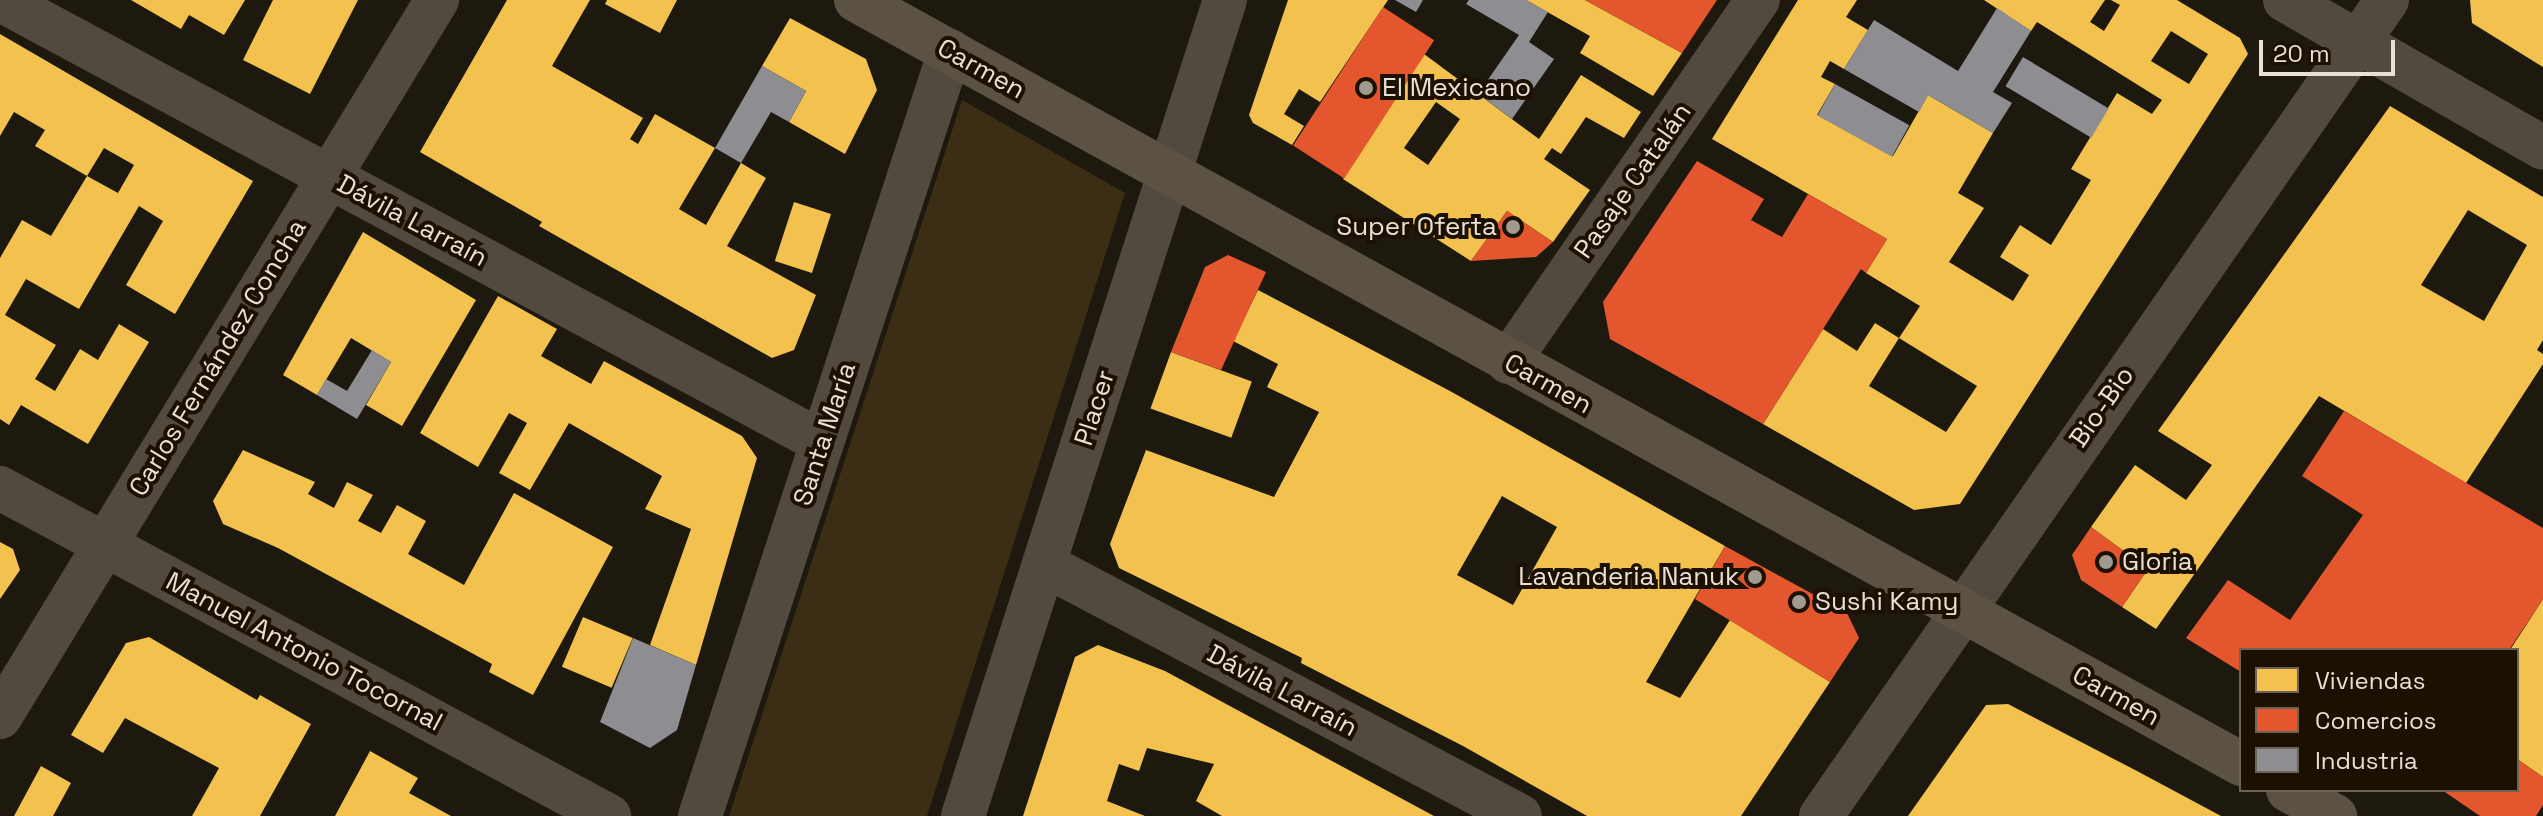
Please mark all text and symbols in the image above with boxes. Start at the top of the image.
scale bar [2263,24,2399,74]
street label: Carmen [932,32,1030,106]
text: 20 m [2273,38,2330,69]
place label: El Mexicano [1382,72,1531,104]
marker: El Mexicano [1357,79,1375,97]
street label: Pasaje Catalán [1568,97,1698,265]
street label: Dávila Larraín [332,168,492,274]
place label: Super Oferta [1336,211,1497,243]
street label: Carlos Fernández Concha [123,214,313,502]
marker: Super Oferta [1504,218,1522,236]
street label: Carmen [1499,347,1597,421]
street label: Santa María [787,359,863,509]
street label: Bio-Bio [2063,361,2141,453]
street label: Placer [1068,366,1122,450]
place label: Gloria [2122,546,2193,578]
marker: Gloria [2097,553,2115,571]
place label: Lavanderia Nanuk [1518,561,1739,593]
street label: Manuel Antonio Tocornal [160,566,448,738]
marker: Lavanderia Nanuk [1746,568,1764,586]
place label: Sushi Kamy [1815,586,1958,618]
marker: Sushi Kamy [1790,593,1808,611]
street label: Dávila Larraín [1202,638,1362,744]
legend [2239,648,2519,792]
street label: Carmen [2067,659,2165,733]
text: Viviendas [2315,665,2425,696]
text: Comercios [2315,705,2436,736]
text: Industria [2315,745,2418,776]

